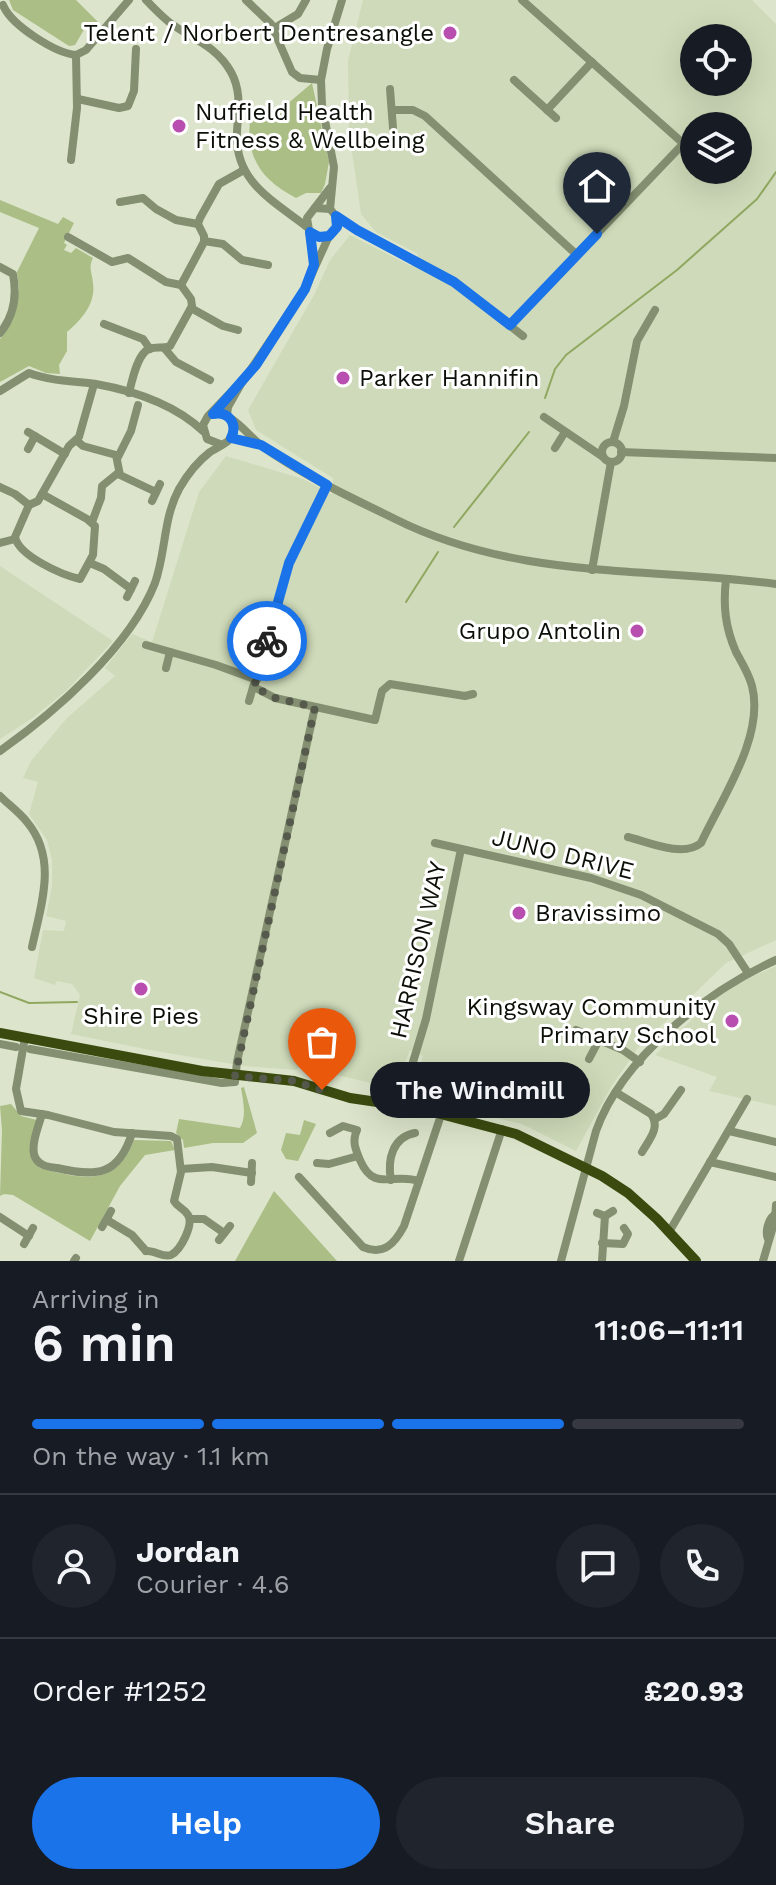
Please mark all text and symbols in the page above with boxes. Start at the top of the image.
place label: Telent / Norbert Dentresangle [83,19,434,47]
marker: Telent / Norbert Dentresangle [441,24,459,42]
map controls [680,24,752,184]
button: locate [680,24,752,96]
place label: Nuffield Health Fitness & Wellbeing [195,98,425,154]
button: layers [680,112,752,184]
marker: Nuffield Health Fitness & Wellbeing [170,117,188,135]
pin [563,152,631,234]
icon: home [575,164,619,208]
place label: Parker Hannifin [359,364,539,392]
marker: Parker Hannifin [334,369,352,387]
courier [227,601,307,681]
place label: Grupo Antolin [459,617,621,645]
icon: bike [245,619,289,663]
marker: Grupo Antolin [628,622,646,640]
street label: JUNO DRIVE [489,823,637,885]
street label: HARRISON WAY [384,858,452,1041]
place label: Bravissimo [535,899,661,927]
marker: Bravissimo [510,904,528,922]
marker: Shire Pies [132,980,150,998]
place label: Kingsway Community Primary School [467,993,717,1049]
place label: Shire Pies [83,1002,199,1030]
pin [288,1008,356,1090]
marker: Kingsway Community Primary School [723,1012,741,1030]
icon: bag [300,1020,344,1064]
callout: The Windmill [370,1062,590,1118]
text: The Windmill [396,1075,564,1105]
text: Arriving in [32,1284,160,1314]
text: 11:06–11:11 [594,1312,744,1347]
text: 6 min [32,1313,176,1374]
text: On the way · 1.1 km [32,1441,270,1471]
button: person [32,1524,116,1608]
button: chat [556,1524,640,1608]
button: phone [660,1524,744,1608]
text: Jordan [136,1534,240,1569]
text: Courier · 4.6 [136,1569,290,1599]
text: Order #1252 [32,1673,207,1708]
text: £20.93 [644,1673,744,1708]
button: Help [32,1777,380,1869]
button: Share [396,1777,744,1869]

